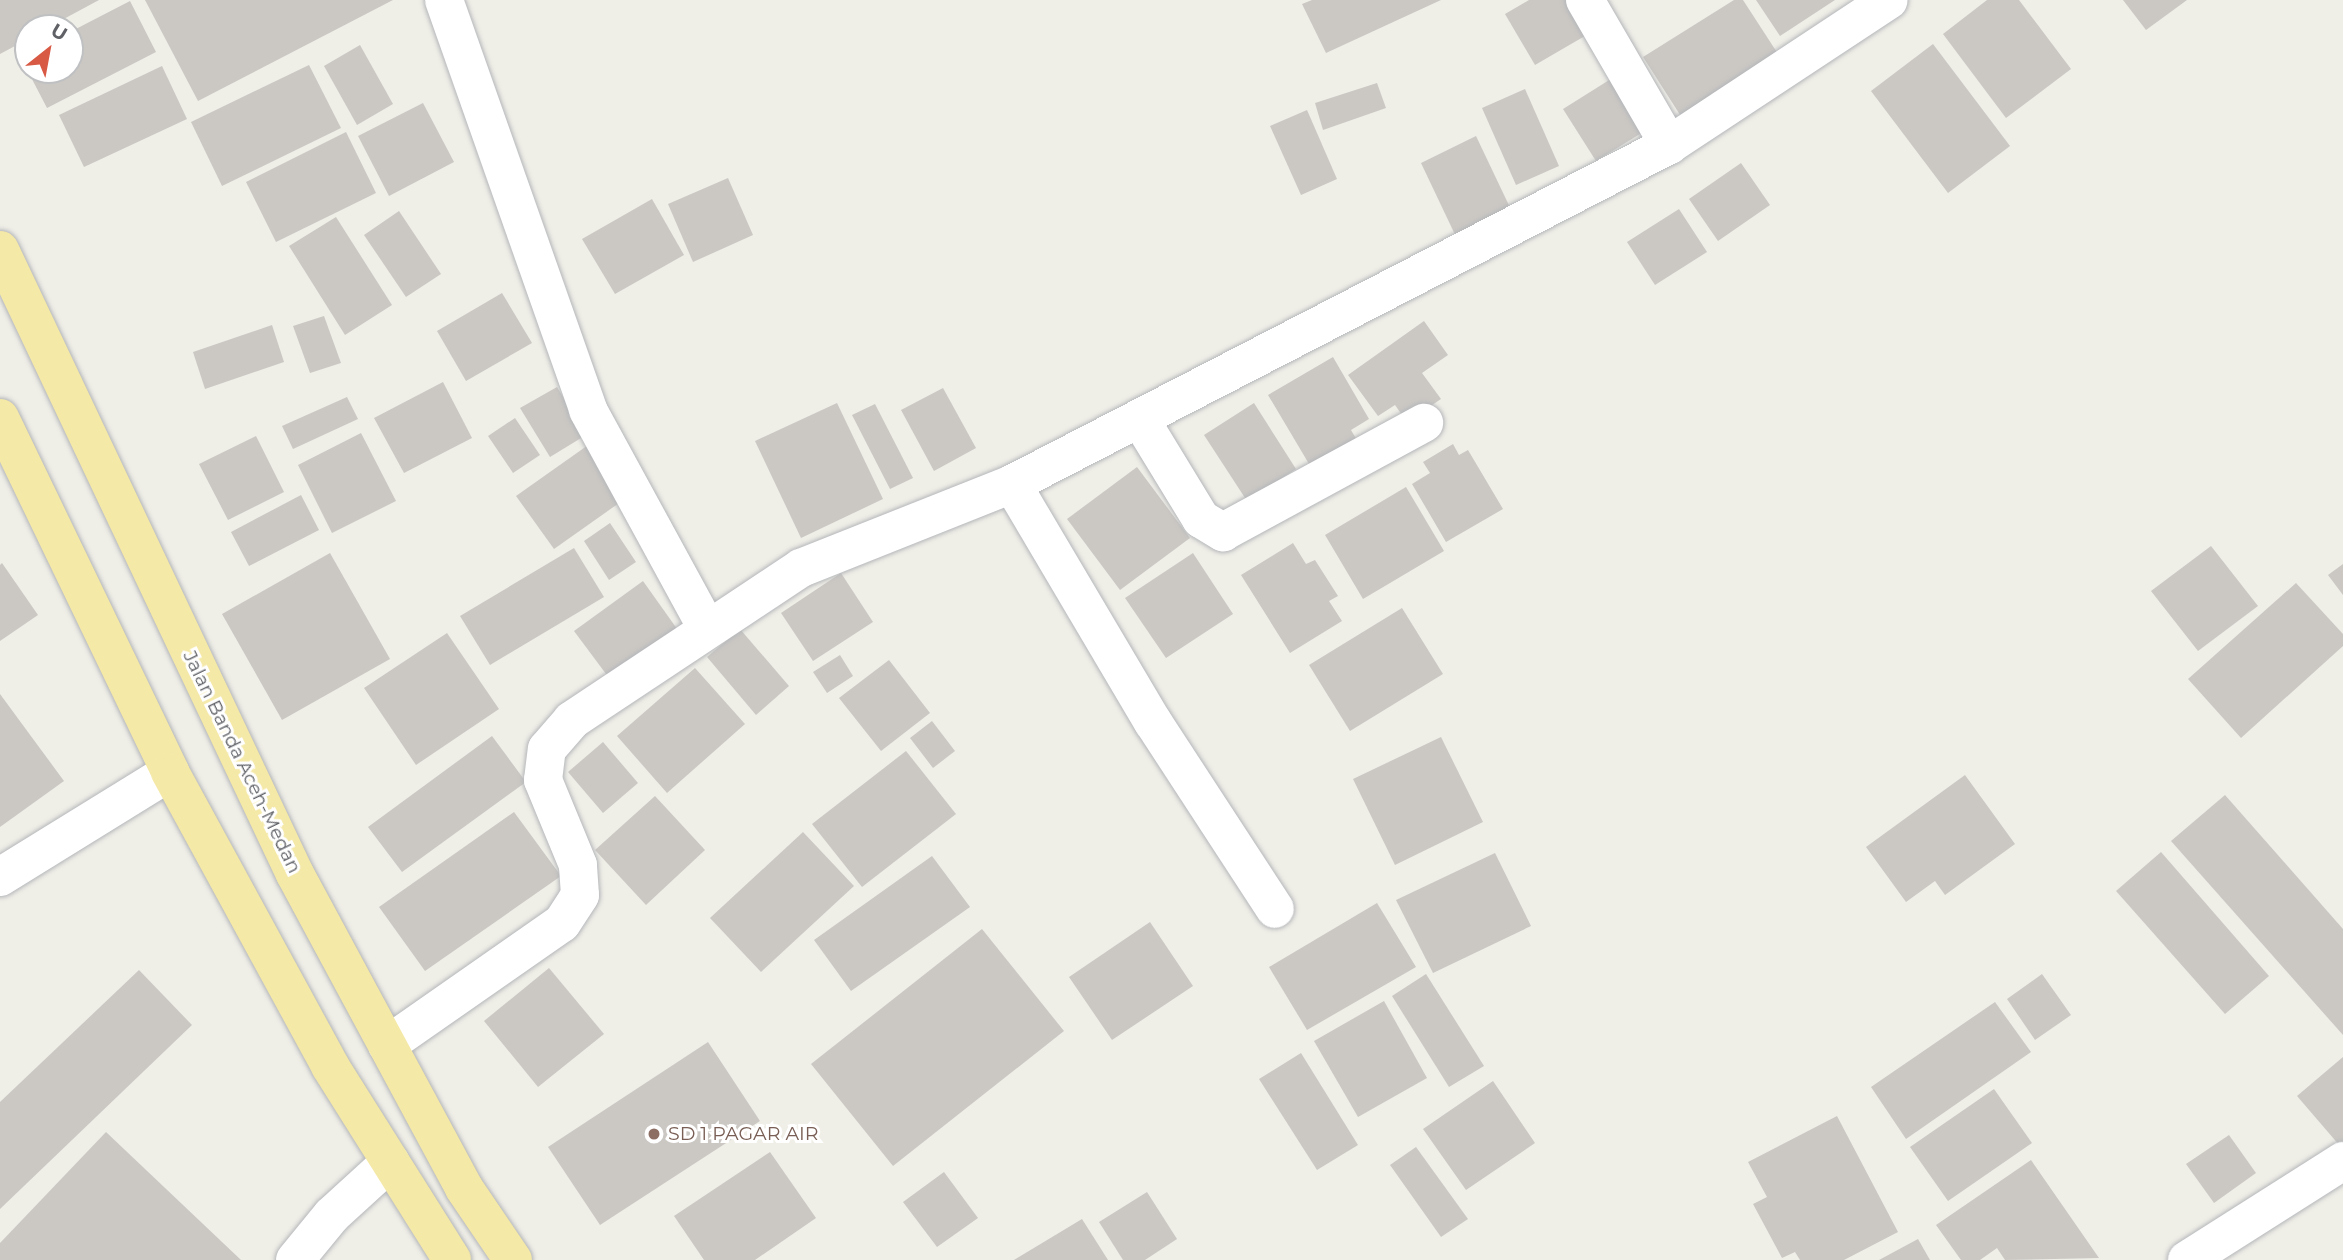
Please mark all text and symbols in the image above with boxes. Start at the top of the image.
north arrow [14,14,84,84]
text: U [47,19,71,46]
street label: Jalan Banda Aceh-Medan [178,647,306,877]
place label: SD 1 PAGAR AIR [668,1123,819,1145]
marker: SD 1 PAGAR AIR [646,1126,662,1142]

